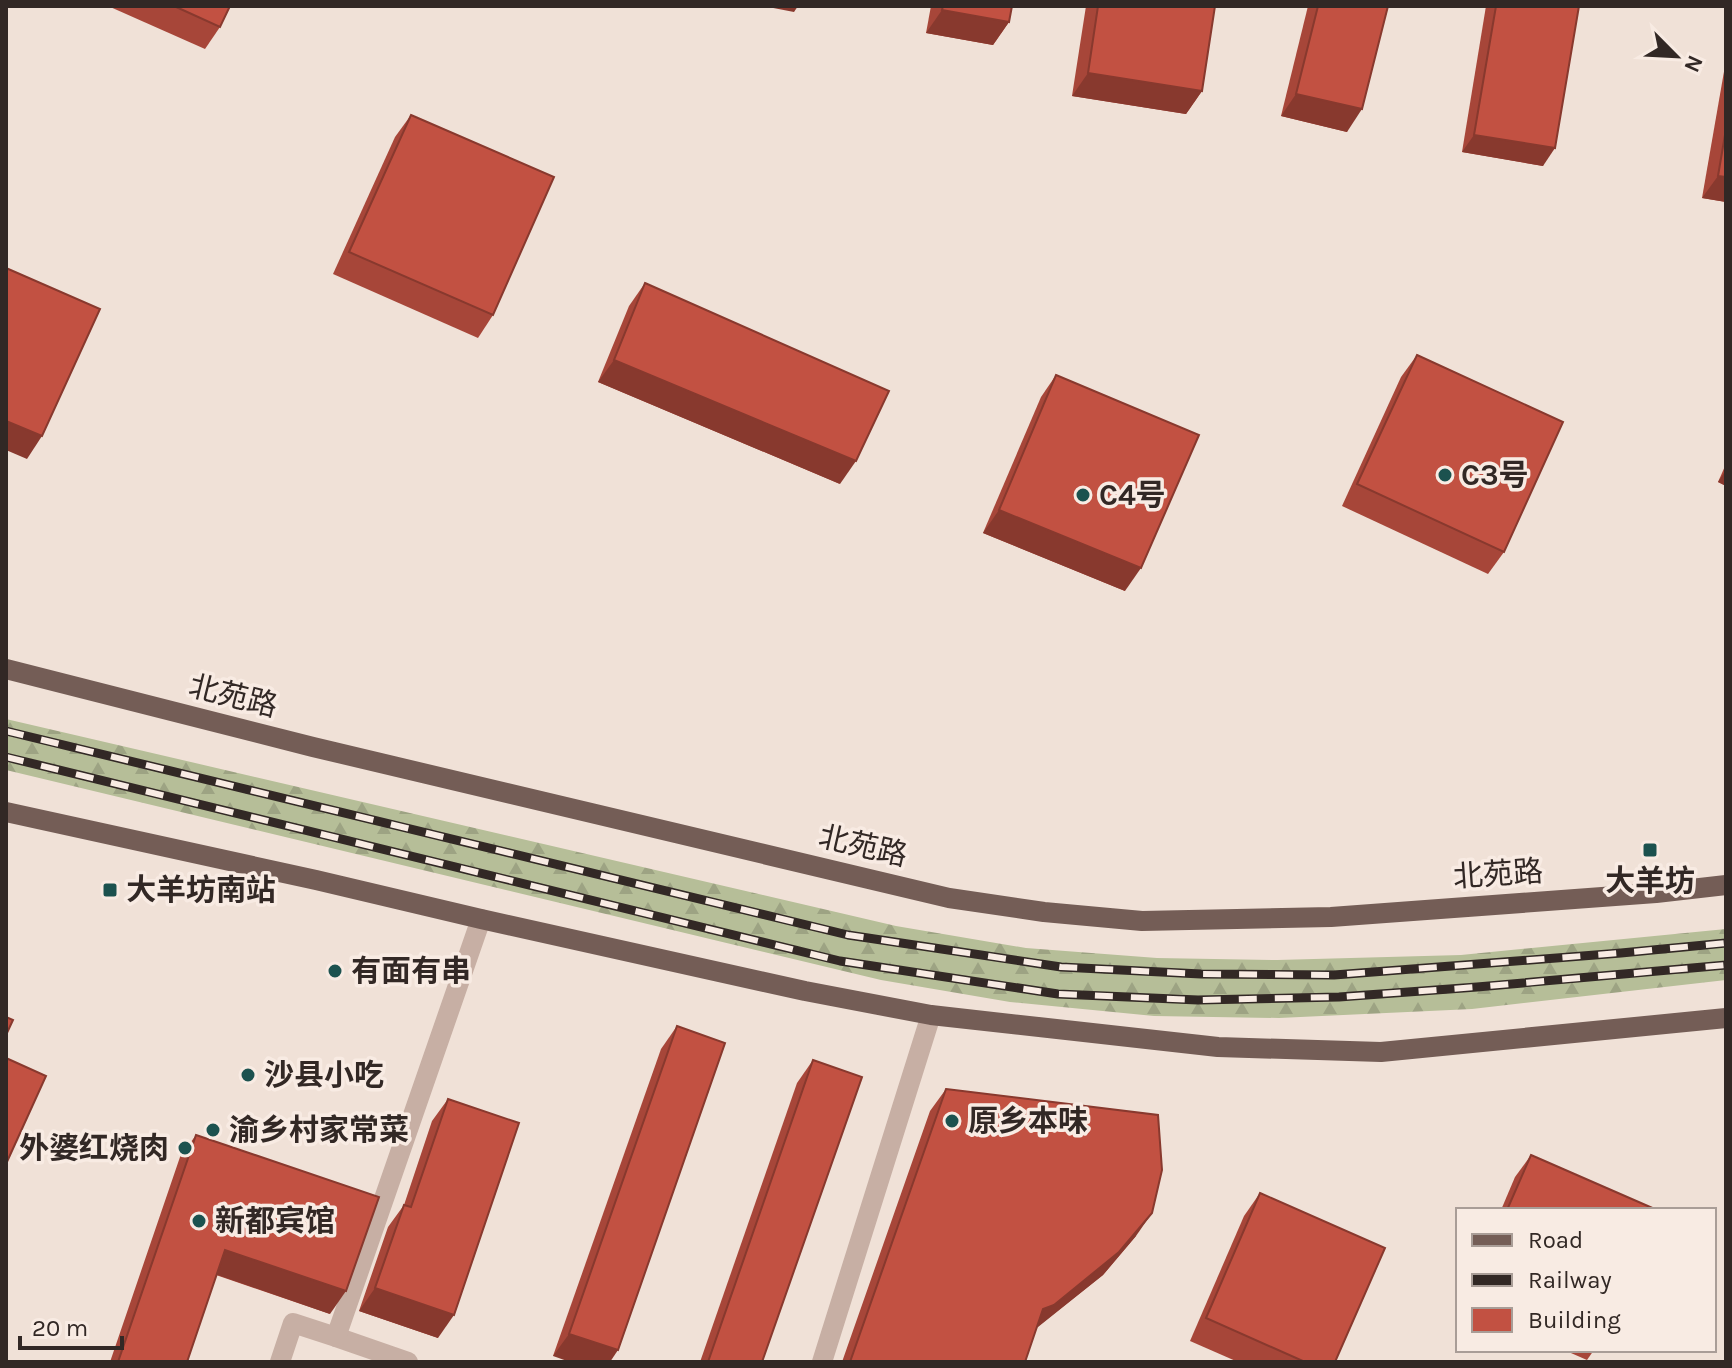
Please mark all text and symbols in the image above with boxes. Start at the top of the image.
north arrow [1636,16,1716,96]
text: N [1678,51,1708,76]
place label: C3号 [1461,457,1529,493]
marker: C3号 [1436,466,1454,484]
place label: C4号 [1099,477,1166,513]
marker: C4号 [1074,486,1092,504]
street label: 北苑路 [185,668,281,724]
street label: 北苑路 [815,818,911,874]
marker: 大羊坊 [1641,841,1659,859]
street label: 北苑路 [1452,853,1544,895]
place label: 大羊坊 [1605,863,1695,899]
place label: 大羊坊南站 [126,872,276,908]
marker: 大羊坊南站 [101,881,119,899]
place label: 有面有串 [351,953,471,989]
marker: 有面有串 [326,962,344,980]
place label: 沙县小吃 [264,1057,384,1093]
marker: 沙县小吃 [239,1066,257,1084]
place label: 原乡本味 [968,1103,1088,1139]
place label: 渝乡村家常菜 [229,1112,409,1148]
marker: 原乡本味 [943,1112,961,1130]
marker: 渝乡村家常菜 [204,1121,222,1139]
place label: 外婆红烧肉 [19,1130,169,1166]
marker: 外婆红烧肉 [176,1139,194,1157]
place label: 新都宾馆 [215,1203,335,1239]
legend [1456,1208,1716,1352]
marker: 新都宾馆 [190,1212,208,1230]
text: Road [1528,1226,1583,1254]
text: Railway [1528,1266,1612,1294]
scale bar [20,1300,122,1350]
text: Building [1528,1306,1621,1334]
text: 20 m [32,1314,88,1342]

